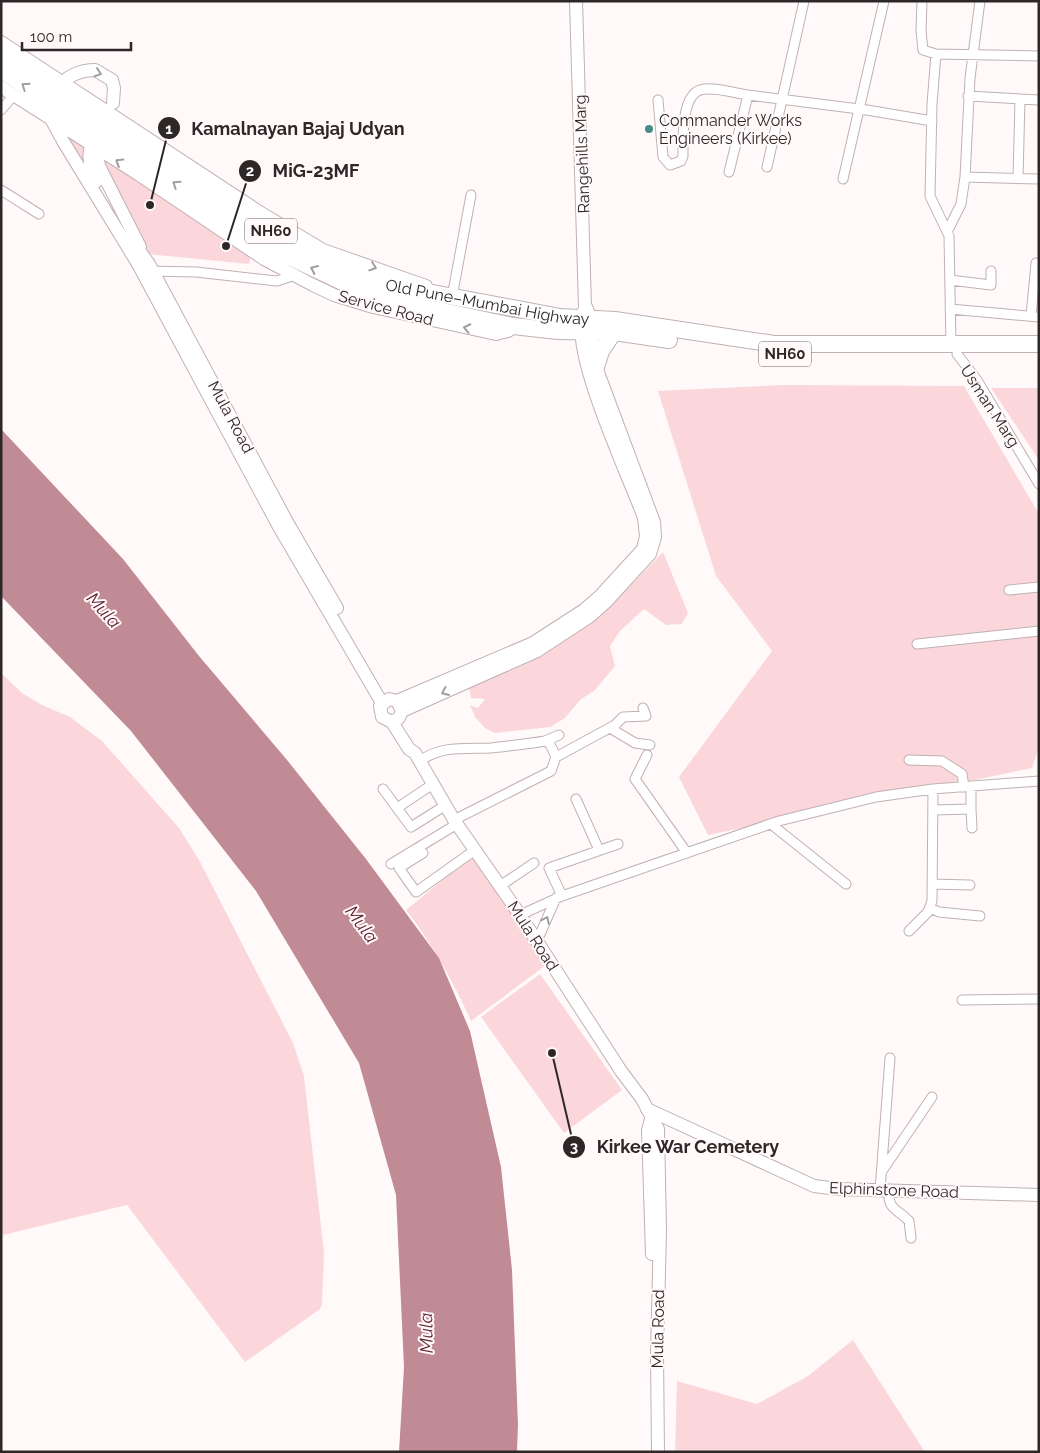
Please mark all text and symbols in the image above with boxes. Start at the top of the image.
scale bar [22,20,131,52]
text: 100 m [30,28,72,46]
one-way arrow [93,67,102,77]
one-way arrow [21,83,31,92]
street label: Rangehills Marg [570,94,594,214]
place label: Commander Works Engineers (Kirkee) [659,111,802,148]
callout: Kamalnayan Bajaj Udyan [156,112,415,145]
text: Kamalnayan Bajaj Udyan [191,118,405,139]
text: 1 [165,120,173,138]
marker: Commander Works Engineers (Kirkee) [643,123,655,135]
callout: MiG-23MF [237,154,369,187]
one-way arrow [116,159,125,169]
text: MiG-23MF [273,160,359,181]
text: 2 [246,162,254,180]
one-way arrow [172,181,181,190]
road number: NH60 [245,218,297,244]
one-way arrow [369,261,377,271]
one-way arrow [310,265,319,275]
street label: Old Pune–Mumbai Highway [384,275,590,328]
street label: Service Road [337,286,435,330]
one-way arrow [463,323,472,334]
road number: NH60 [759,342,811,366]
street label: Usman Marg [956,361,1024,451]
street label: Mula Road [204,378,258,456]
water label: Mula [83,588,126,632]
one-way arrow [441,685,450,696]
street label: Mula Road [503,898,563,974]
water label: Mula [341,901,383,947]
one-way arrow [540,916,551,925]
callout: Kirkee War Cemetery [561,1130,790,1163]
text: Kirkee War Cemetery [597,1136,779,1157]
text: 3 [570,1138,578,1156]
street label: Elphinstone Road [829,1178,959,1202]
street label: Mula Road [648,1289,668,1369]
water label: Mula [415,1312,437,1354]

